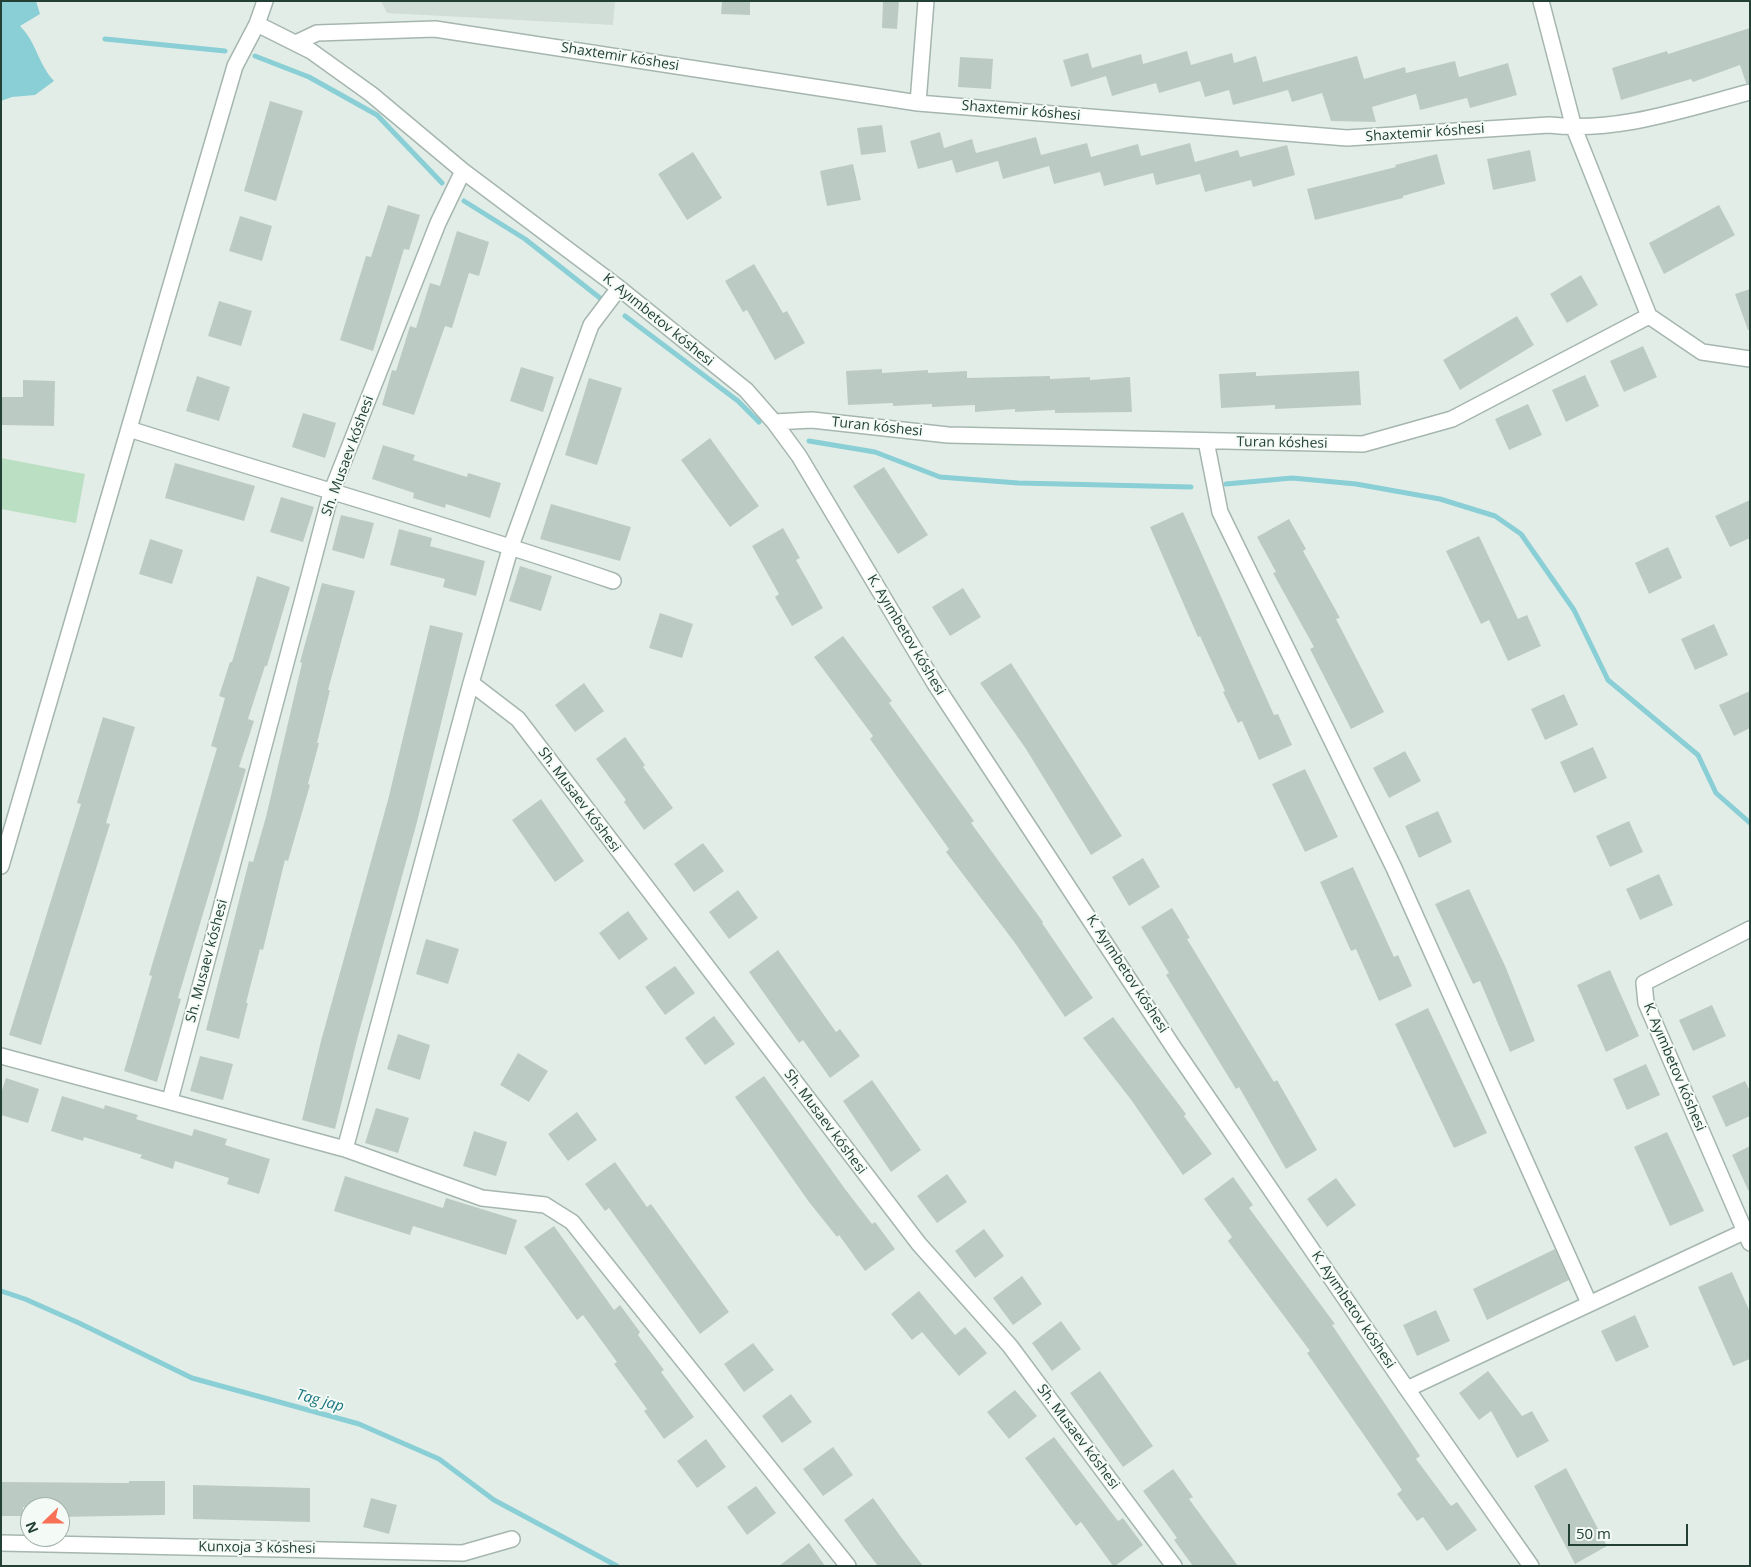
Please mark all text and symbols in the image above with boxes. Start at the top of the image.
street label: Shaxtemir kóshesi [560,39,680,75]
street label: Shaxtemir kóshesi [961,97,1081,125]
street label: Shaxtemir kóshesi [1365,120,1485,146]
street label: K. Ayımbetov kóshesi [599,270,717,370]
street label: Sh. Musaev kóshesi [318,394,378,518]
street label: Turan kóshesi [831,414,923,440]
street label: Turan kóshesi [1236,434,1328,452]
street label: K. Ayımbetov kóshesi [863,572,949,698]
street label: Sh. Musaev kóshesi [534,744,624,856]
street label: Sh. Musaev kóshesi [182,898,232,1024]
street label: K. Ayımbetov kóshesi [1082,912,1172,1036]
street label: K. Ayımbetov kóshesi [1639,1000,1709,1134]
street label: Sh. Musaev kóshesi [780,1066,870,1178]
street label: K. Ayımbetov kóshesi [1308,1248,1398,1372]
street label: Sh. Musaev kóshesi [1033,1381,1123,1493]
water label: Tag jap [294,1386,346,1416]
north arrow [20,1497,70,1547]
scale bar [1571,1514,1691,1546]
text: N [21,1519,43,1536]
text: 50 m [1576,1523,1611,1543]
street label: Kunxoja 3 kóshesi [198,1539,316,1557]

